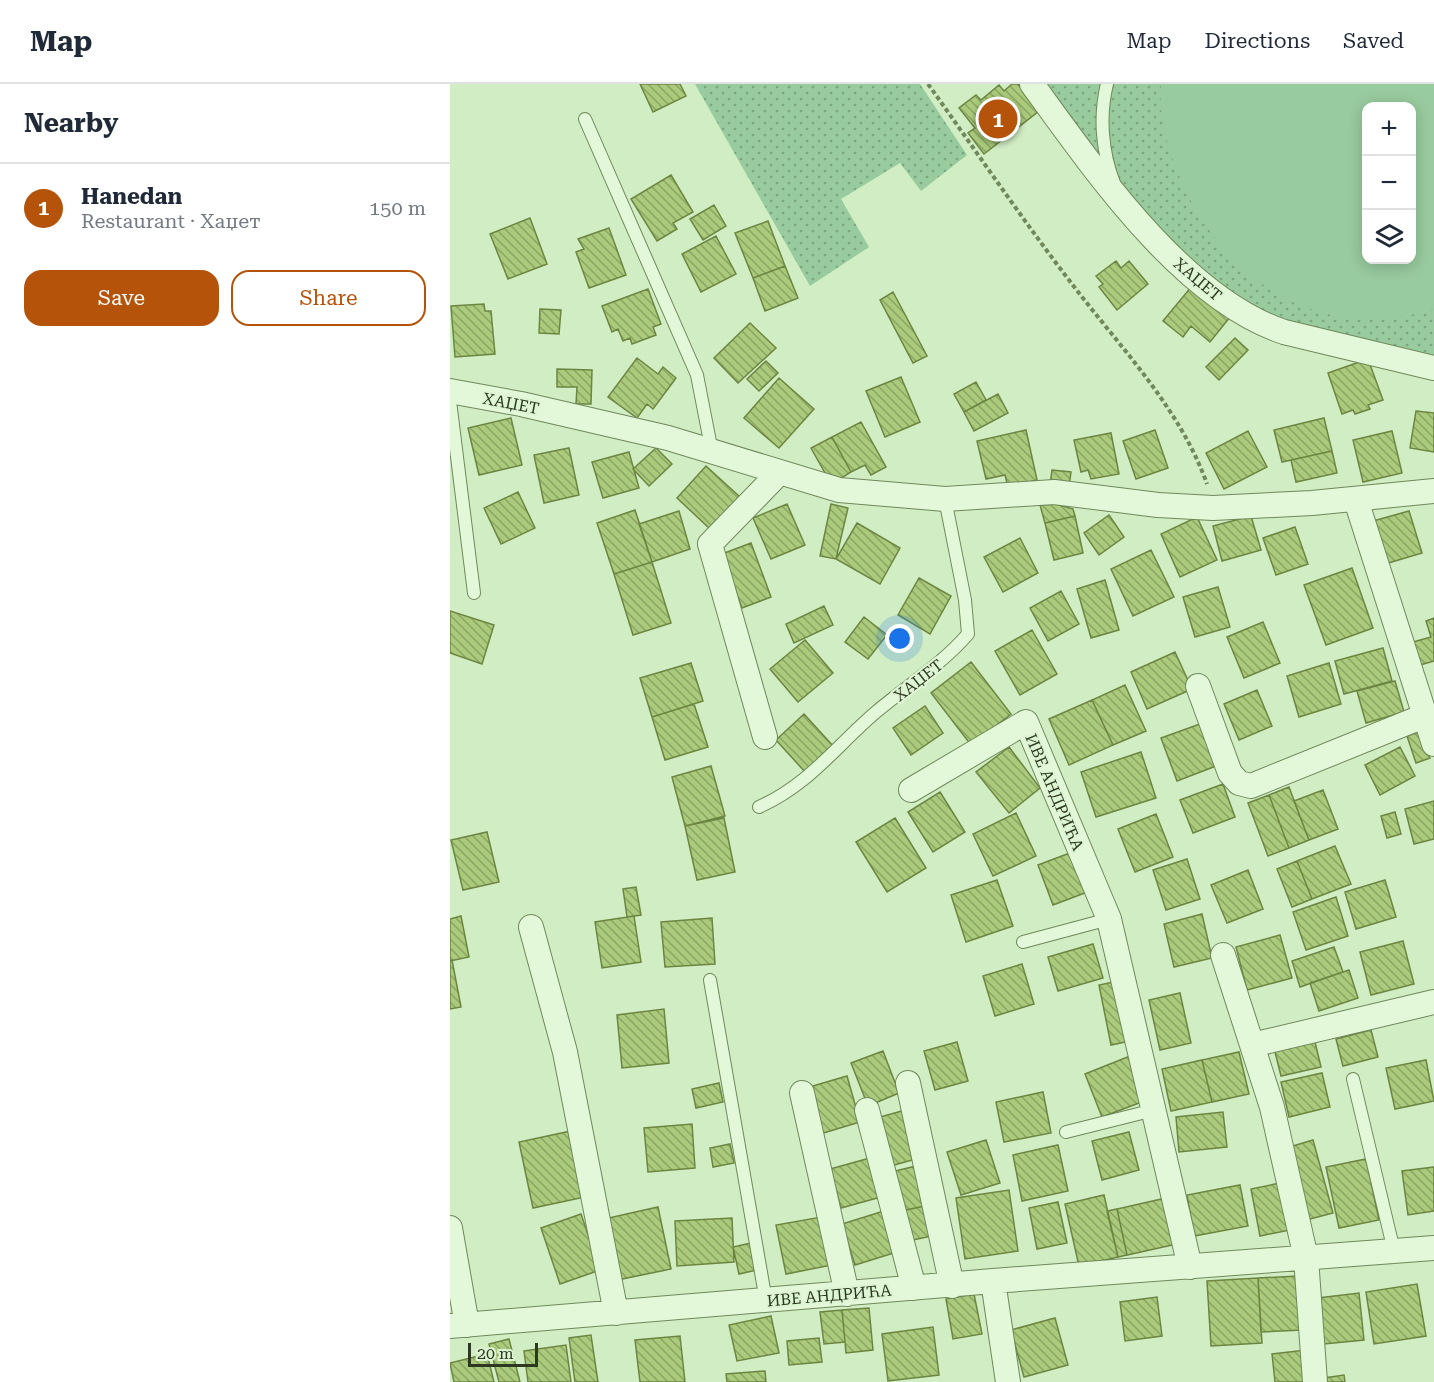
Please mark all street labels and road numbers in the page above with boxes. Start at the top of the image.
street label: ХАЏЕТ [1170,254,1226,305]
street label: ХАЏЕТ [481,389,541,418]
street label: ХАЏЕТ [890,655,947,705]
street label: ИВЕ АНДРИЋА [1021,731,1088,854]
street label: ИВЕ АНДРИЋА [766,1281,893,1310]

